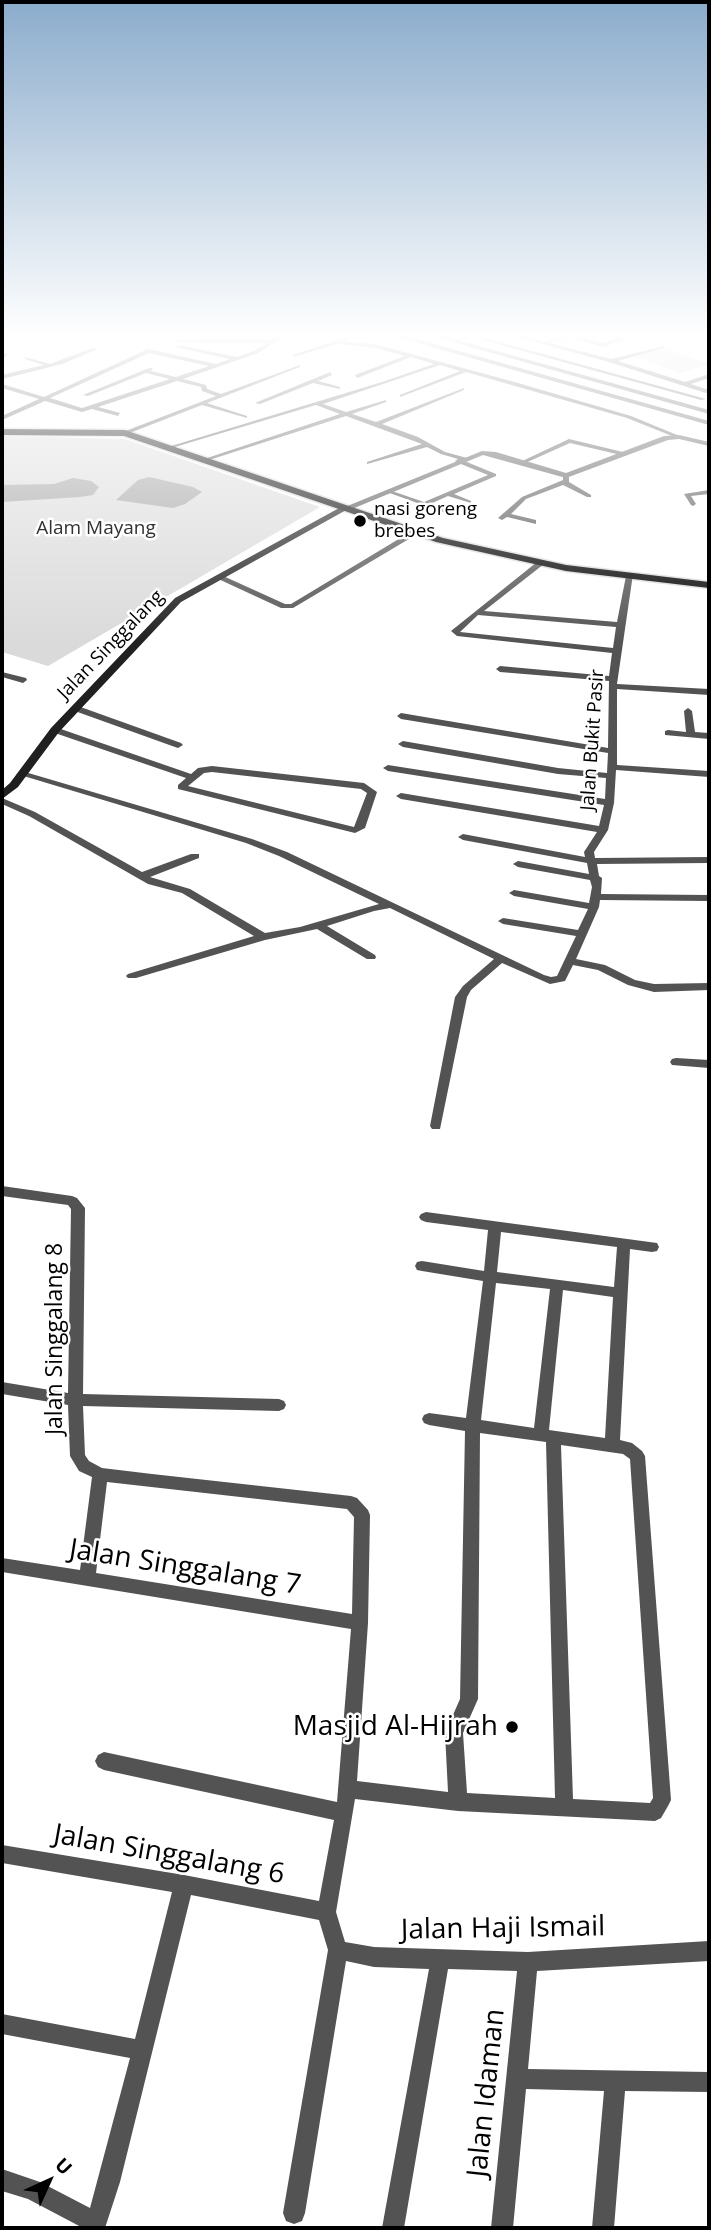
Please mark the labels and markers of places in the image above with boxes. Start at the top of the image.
place label: nasi goreng brebes [374,499,477,543]
marker: nasi goreng brebes [352,513,368,529]
place label: Masjid Al-Hijrah [293,1710,498,1744]
marker: Masjid Al-Hijrah [504,1719,520,1735]

